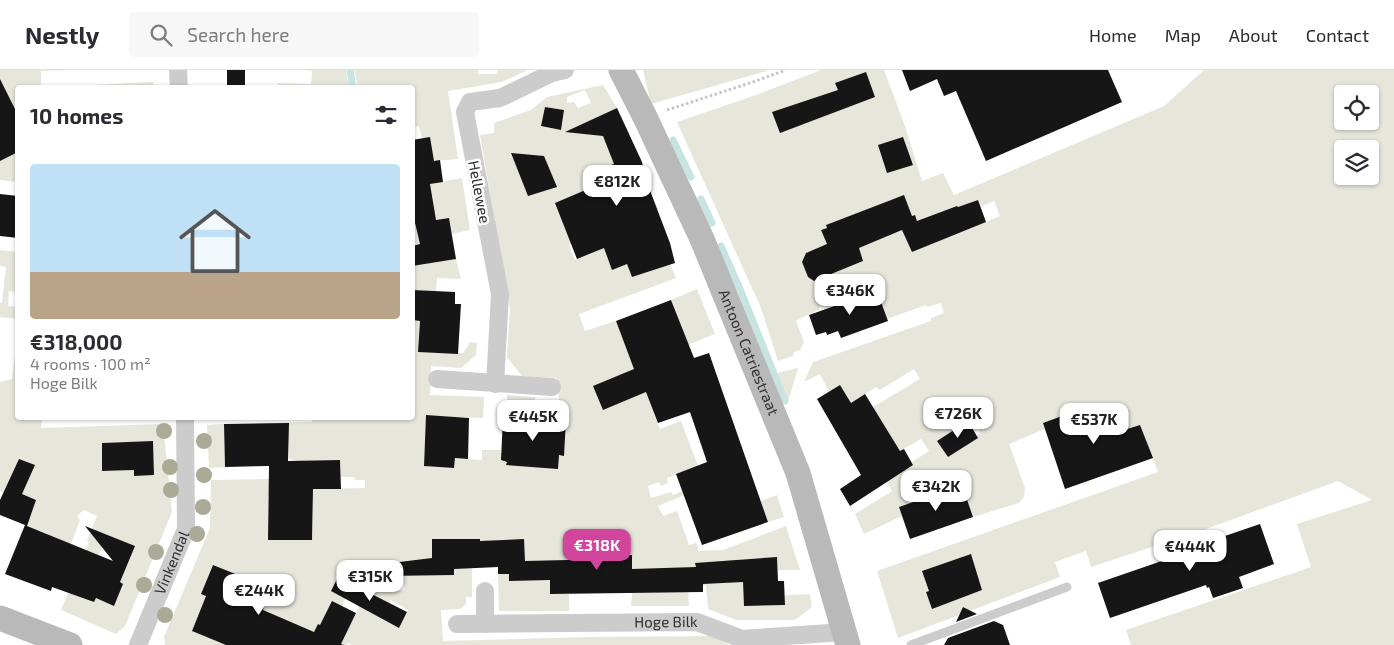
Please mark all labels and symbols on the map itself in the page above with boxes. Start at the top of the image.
street label: Hellewee [465,159,495,225]
pin: €812K [582,164,652,207]
pin: €346K [815,274,885,316]
street label: Antoon Catriestraat [716,286,783,418]
pin: €726K [923,396,993,439]
pin: €445K [498,400,568,442]
pin: €537K [1059,402,1129,445]
pin: €342K [901,470,971,512]
street label: Vinkendal [150,527,192,597]
pin: €318K [562,528,632,571]
pin: €444K [1155,530,1225,572]
pin: €315K [335,560,405,602]
pin: €244K [224,574,294,616]
street label: Hoge Bilk [634,612,698,631]

